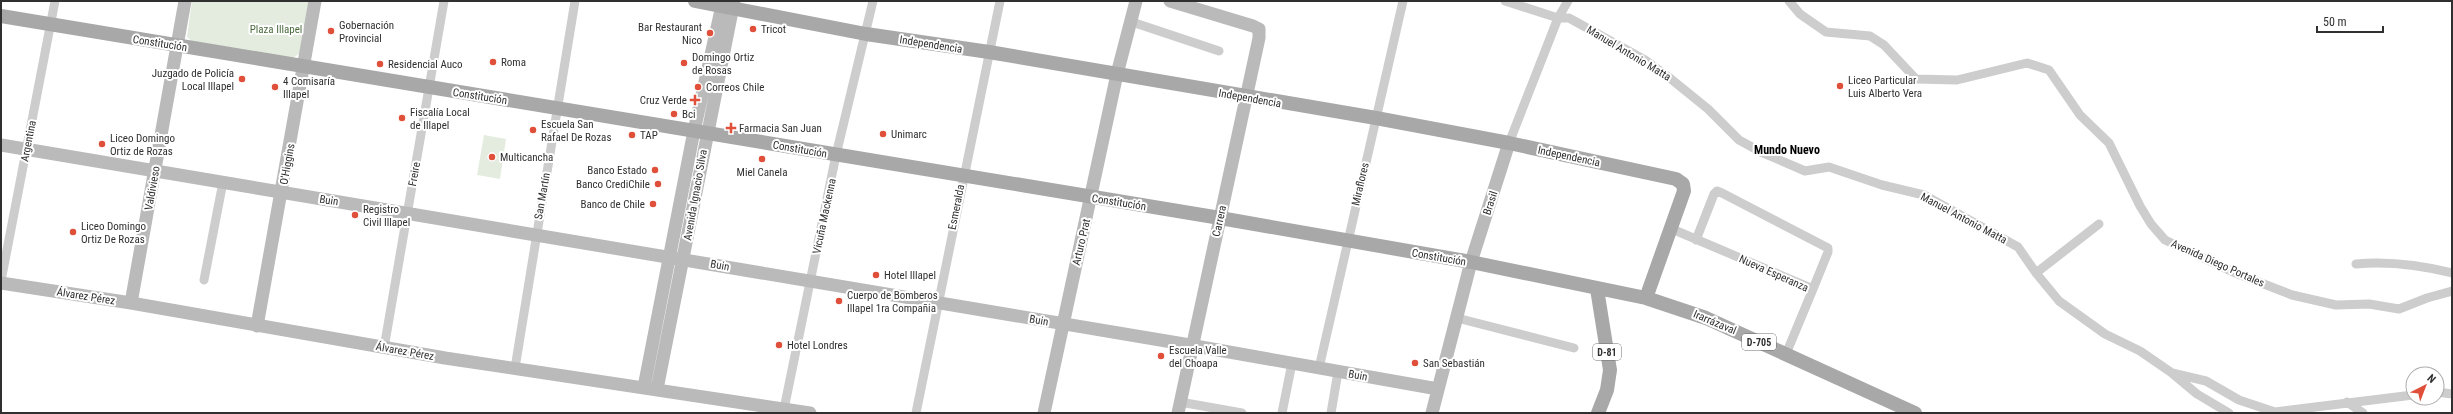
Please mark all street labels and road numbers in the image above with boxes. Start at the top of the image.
street label: Manuel Antonio Matta [1584,23,1673,84]
street label: Constitución [132,33,188,54]
street label: Independencia [899,33,963,56]
street label: Constitución [452,86,508,107]
street label: Independencia [1218,87,1282,110]
street label: Argentina [18,119,39,163]
street label: Constitución [772,138,828,161]
street label: O'Higgins [277,142,298,186]
street label: Independencia [1537,144,1601,169]
street label: Avenida Ignacio Silva [681,149,710,242]
street label: Freire [406,161,423,187]
street label: Miraflores [1349,161,1372,207]
street label: Valdivieso [142,165,163,211]
street label: San Martín [532,172,553,220]
street label: Vicuña Mackenna [810,177,839,255]
street label: Esmeralda [946,183,967,231]
street label: Brasil [1481,190,1500,217]
street label: Manuel Antonio Matta [1918,190,2009,247]
street label: Constitución [1091,192,1147,213]
street label: Buin [318,193,339,208]
street label: Carrera [1210,204,1229,238]
street label: Arturo Prat [1070,217,1093,267]
street label: Avenida Diego Portales [2169,237,2266,290]
street label: Constitución [1411,246,1467,269]
street label: Nueva Esperanza [1737,252,1810,295]
street label: Buin [709,257,730,274]
street label: Álvarez Pérez [56,285,116,308]
street label: Irarrázaval [1691,308,1738,337]
street label: Buin [1028,312,1049,329]
road number: D-705 [1742,334,1776,350]
street label: Álvarez Pérez [375,340,435,363]
road number: D-81 [1593,344,1621,360]
street label: Buin [1347,367,1368,384]

